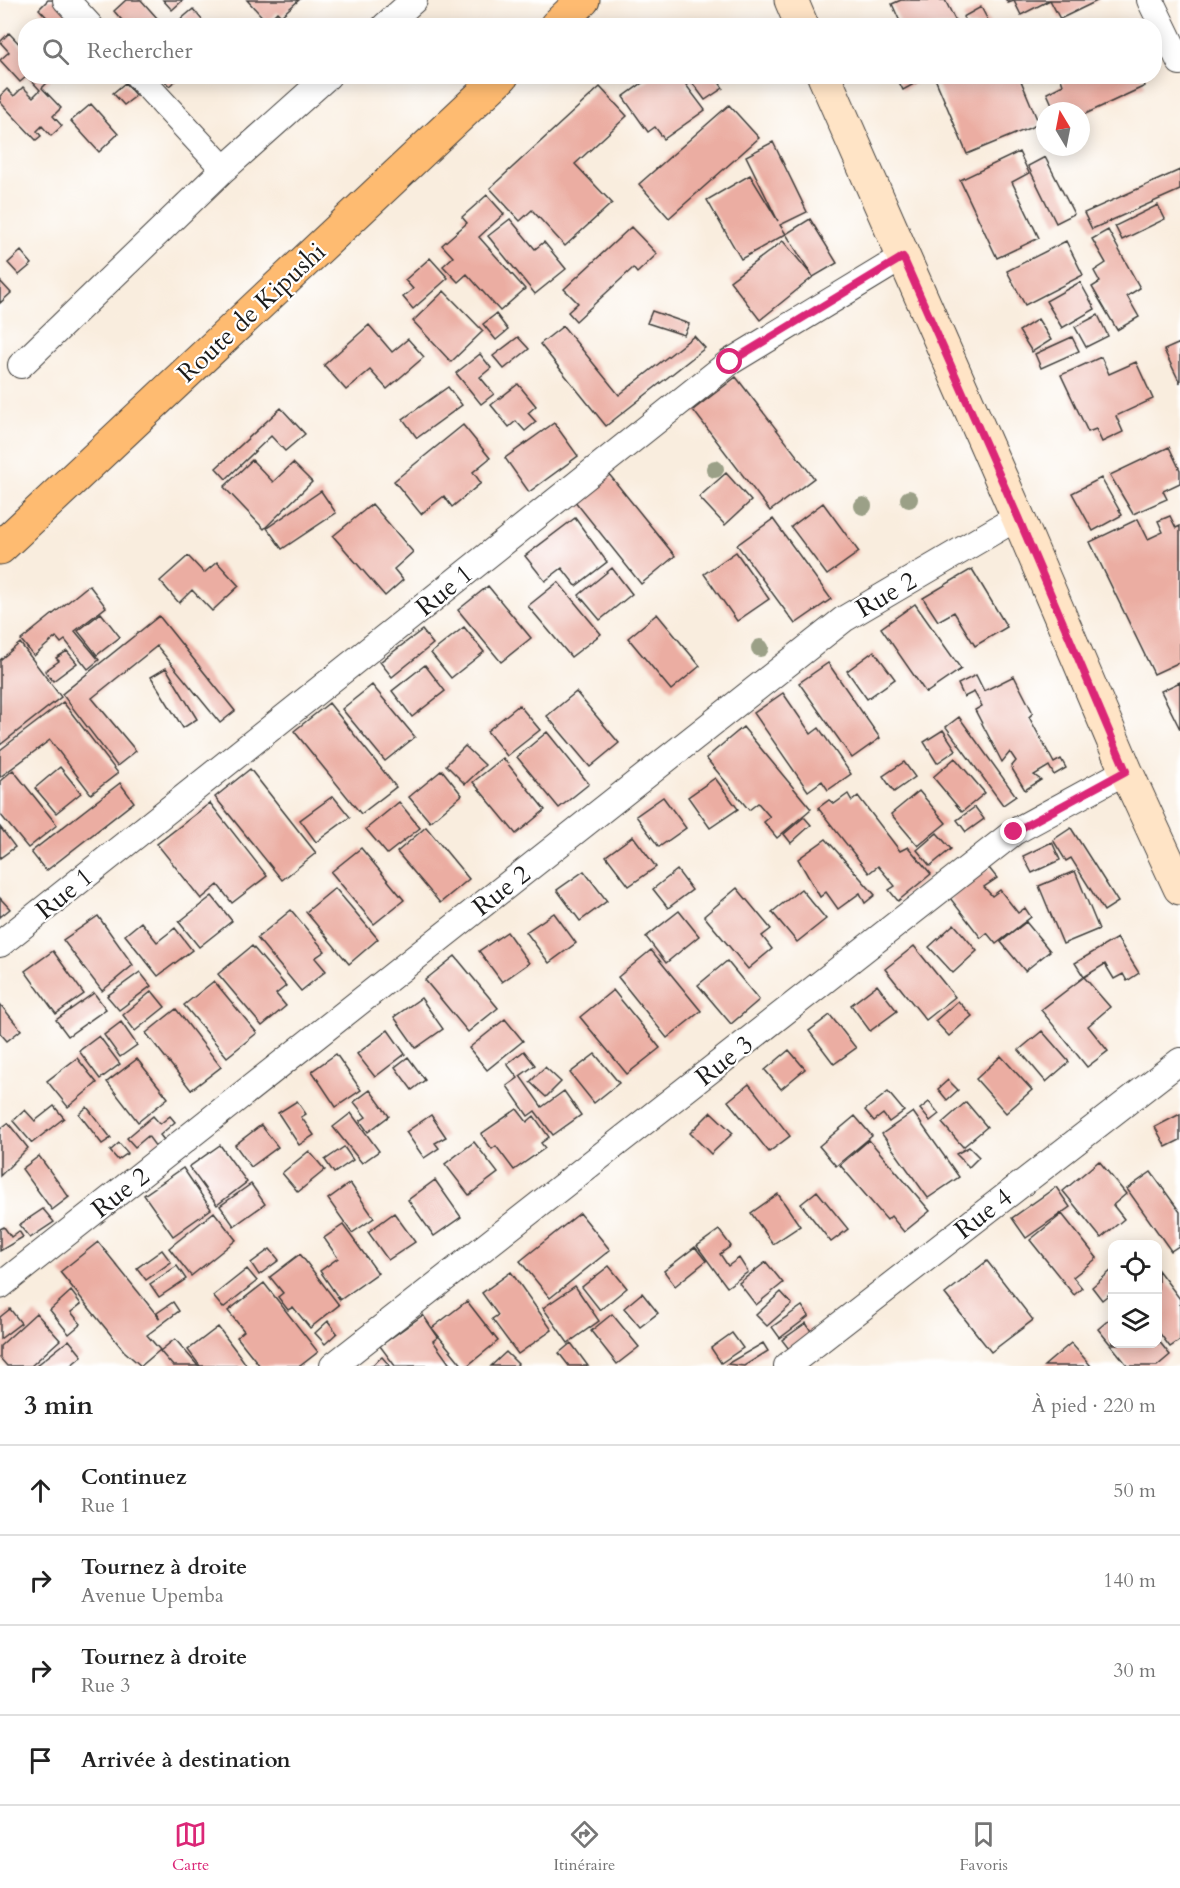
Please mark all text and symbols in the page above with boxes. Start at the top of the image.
search box [18,18,1162,84]
icon: search [39,35,72,68]
text: Rechercher [87,36,192,66]
north arrow [1036,102,1090,156]
street label: Route de Kipushi [170,234,333,390]
route start [716,348,742,374]
street label: Rue 1 [408,557,480,624]
street label: Rue 2 [850,563,923,626]
route end [1000,818,1026,844]
street label: Rue 2 [465,857,537,924]
street label: Rue 1 [28,860,100,927]
street label: Rue 3 [688,1027,760,1094]
street label: Rue 2 [84,1159,156,1226]
street label: Rue 4 [947,1180,1019,1247]
map controls [1108,1240,1162,1348]
button: locate [1108,1240,1162,1294]
button: layers [1108,1294,1162,1348]
text: 3 min [24,1388,93,1423]
text: À pied · 220 m [1032,1392,1156,1419]
text: Continuez [81,1462,187,1492]
icon: ahead [24,1474,57,1507]
text: 50 m [1113,1477,1156,1504]
text: Rue 1 [81,1492,131,1519]
text: Tournez à droite [81,1552,247,1582]
icon: right [24,1564,57,1597]
text: 140 m [1103,1567,1156,1594]
text: Avenue Upemba [81,1582,224,1609]
text: Tournez à droite [81,1642,247,1672]
icon: right [24,1654,57,1687]
text: 30 m [1113,1657,1156,1684]
text: Rue 3 [81,1672,131,1699]
icon: arrive [24,1744,57,1777]
text: Arrivée à destination [81,1745,291,1775]
tab: Carte [172,1818,209,1876]
tab: Itinéraire [554,1818,615,1876]
tab: Favoris [959,1818,1008,1876]

